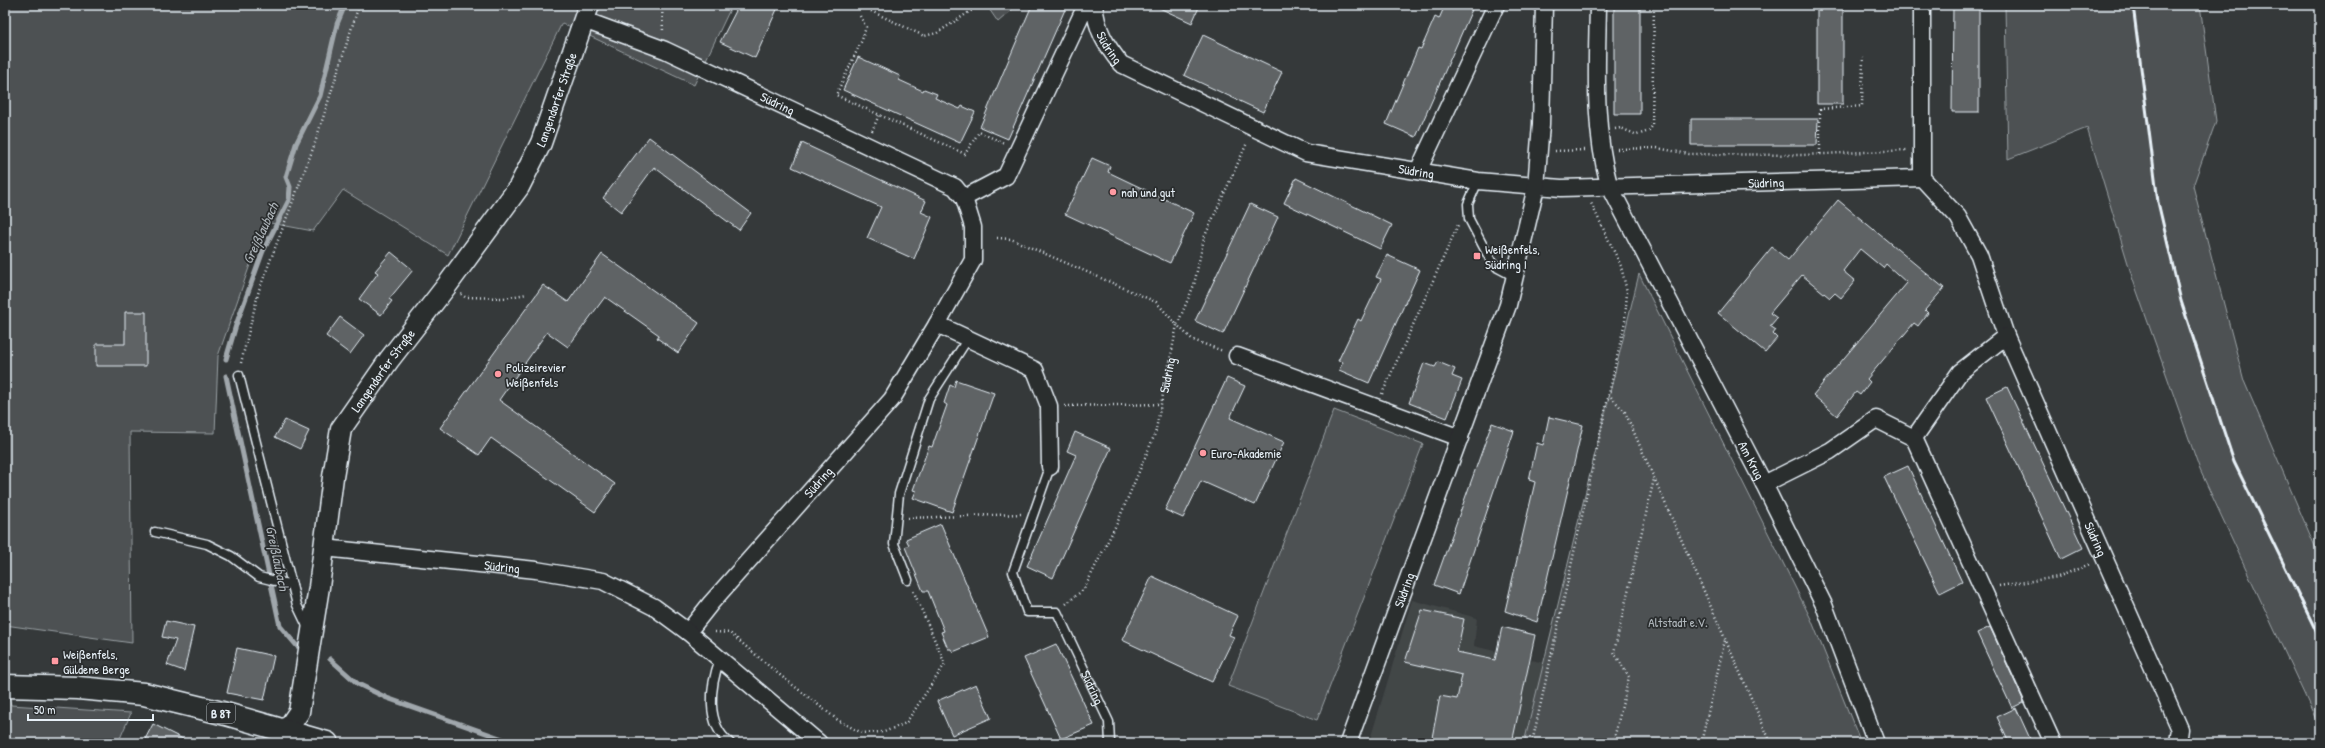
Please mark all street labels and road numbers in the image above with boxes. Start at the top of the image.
street label: Südring [1092,29,1127,68]
street label: Langendorfer Straße [532,50,581,150]
street label: Südring [758,87,798,119]
street label: Südring [1397,159,1436,183]
street label: Südring [1748,173,1784,192]
street label: Langendorfer Straße [346,325,419,416]
street label: Südring [1155,356,1179,395]
street label: Am Krug [1734,438,1769,483]
street label: Südring [799,462,837,501]
street label: Südring [2080,519,2111,559]
street label: Südring [483,556,521,577]
street label: Südring [1389,570,1419,610]
street label: Südring [1077,667,1108,708]
road number: B 87 [207,703,235,723]

